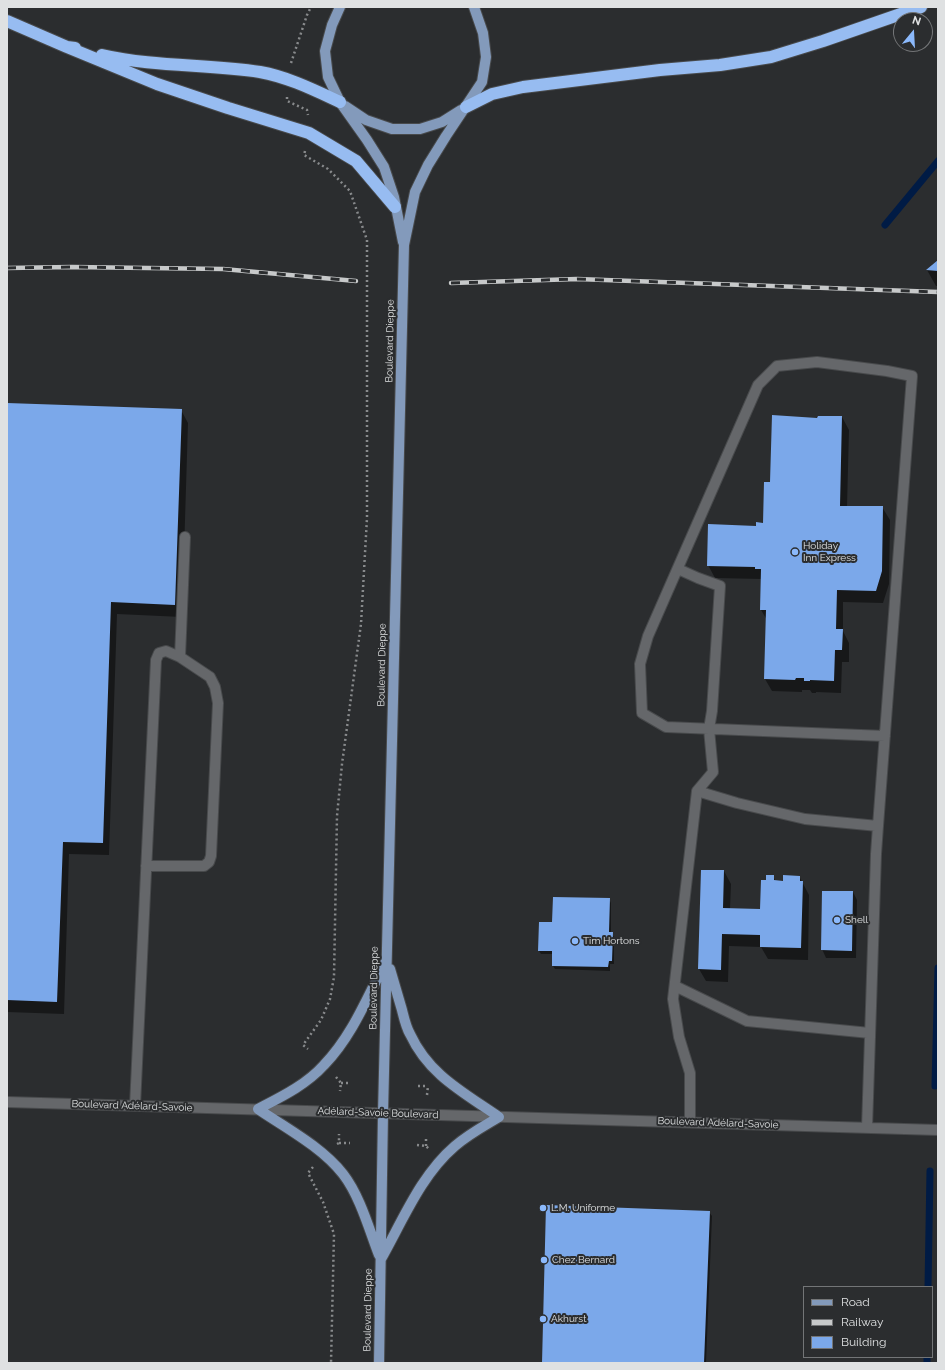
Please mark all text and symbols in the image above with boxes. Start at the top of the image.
north arrow [893,12,933,52]
text: N [911,14,923,29]
street label: Boulevard Dieppe [383,299,397,383]
place label: Holiday Inn Express [803,540,856,564]
marker: Holiday Inn Express [790,547,800,557]
street label: Boulevard Dieppe [375,623,389,707]
place label: Shell [845,914,868,926]
marker: Shell [832,915,842,925]
place label: Tim Hortons [583,935,640,947]
marker: Tim Hortons [570,936,580,946]
street label: Boulevard Dieppe [367,946,381,1030]
street label: Boulevard Adélard-Savoie [71,1098,193,1114]
street label: Adélard-Savoie Boulevard [317,1105,439,1121]
street label: Boulevard Adélard-Savoie [657,1115,779,1131]
place label: L.M. Uniforme [551,1202,615,1214]
marker: L.M. Uniforme [538,1203,548,1213]
place label: Chez Bernard [552,1254,615,1266]
marker: Chez Bernard [539,1255,549,1265]
street label: Boulevard Dieppe [361,1268,375,1352]
legend [803,1286,933,1358]
text: Road [841,1295,870,1309]
place label: Akhurst [551,1313,587,1325]
marker: Akhurst [538,1314,548,1324]
text: Railway [841,1315,883,1329]
text: Building [841,1335,887,1349]

